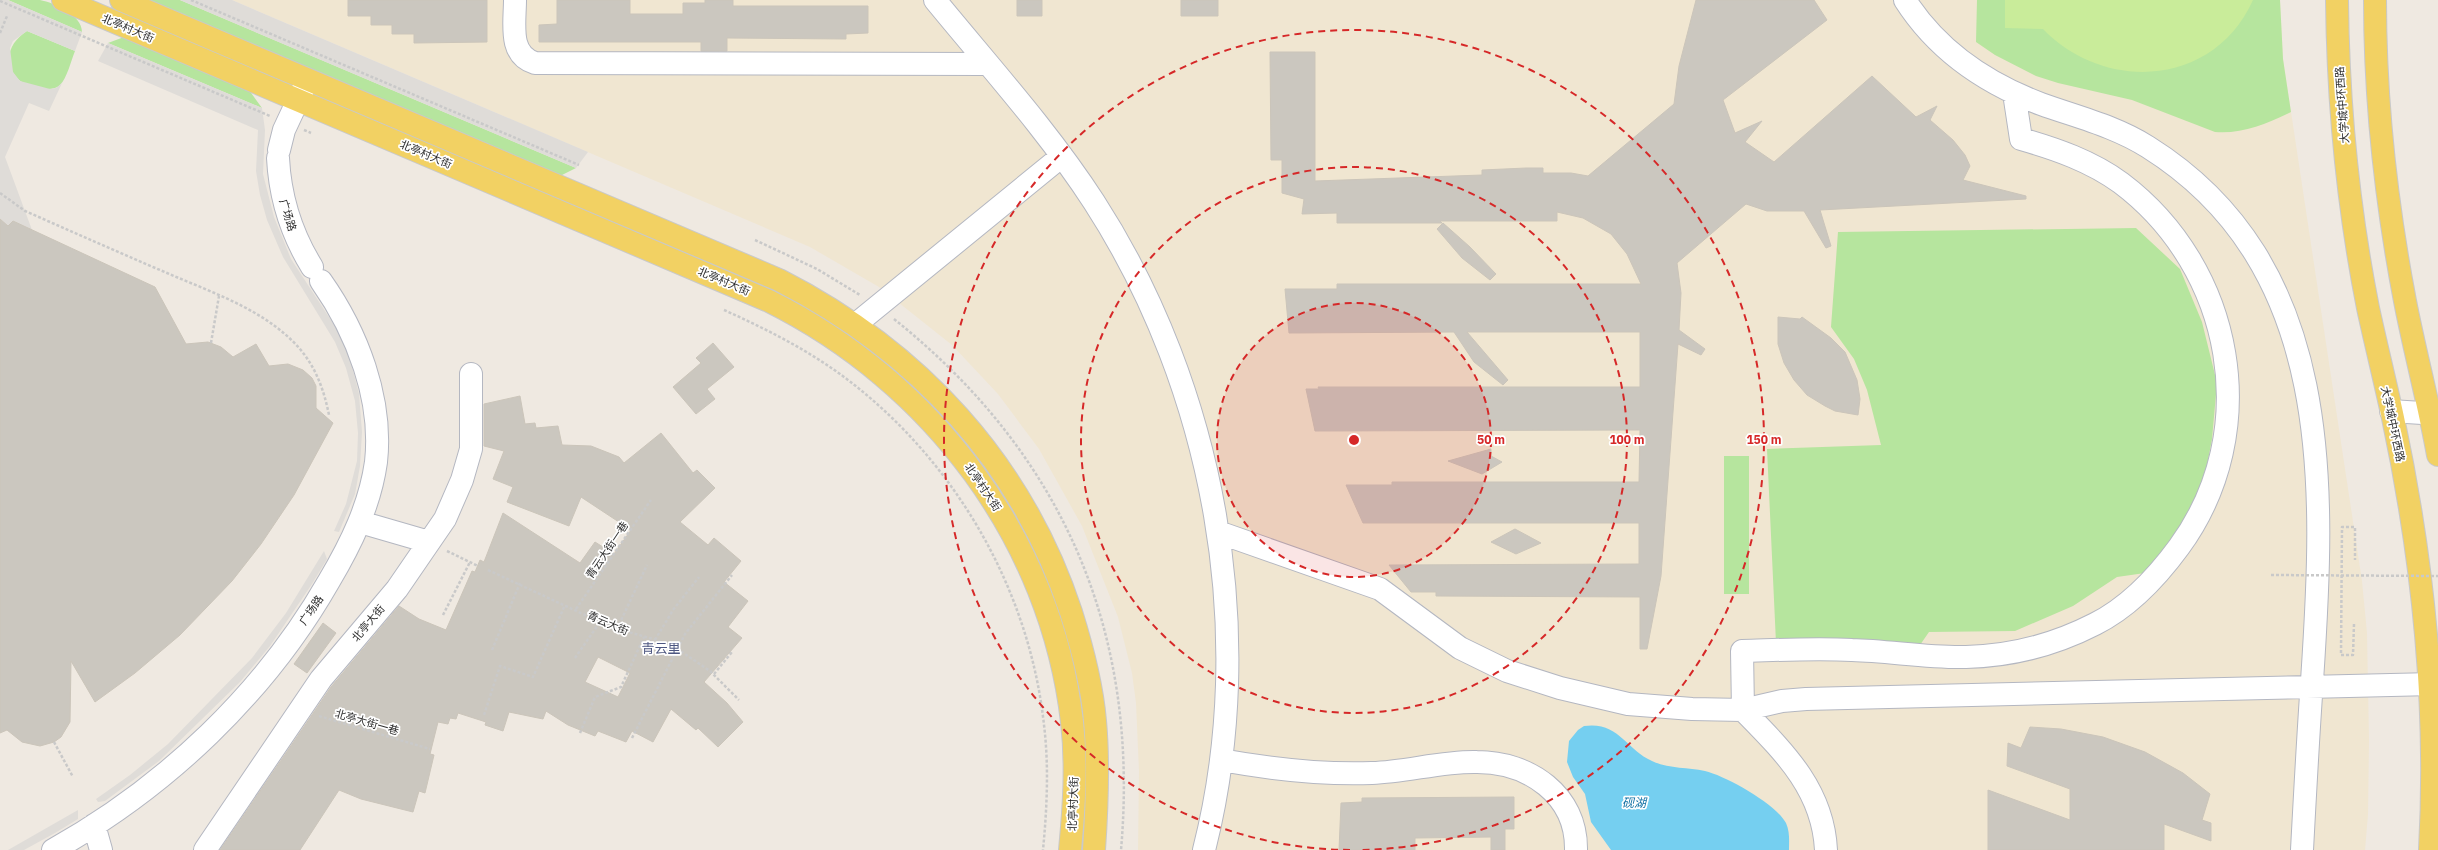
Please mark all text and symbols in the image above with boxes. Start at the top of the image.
street label: 北亭村大街 [100,11,156,45]
street label: 大学城中环西路 [2332,66,2352,144]
street label: 北亭村大街 [398,137,454,171]
street label: 广场路 [276,197,300,233]
street label: 北亭村大街 [696,264,752,298]
street label: 大学城中环西路 [2378,385,2408,463]
text: 50 m [1477,432,1505,447]
text: 100 m [1609,432,1645,447]
text: 150 m [1746,432,1782,447]
centre of rings [1347,433,1361,447]
street label: 北亭村大街 [962,460,1004,514]
street label: 青云大街一巷 [583,519,631,581]
street label: 广场路 [296,592,326,628]
street label: 北亭大街 [348,602,388,644]
street label: 青云大街 [585,608,631,638]
district label: 青云里 [641,640,681,657]
street label: 北亭大街一巷 [333,706,401,738]
street label: 北亭村大街 [1065,776,1081,832]
water label: 砚湖 [1622,795,1648,810]

